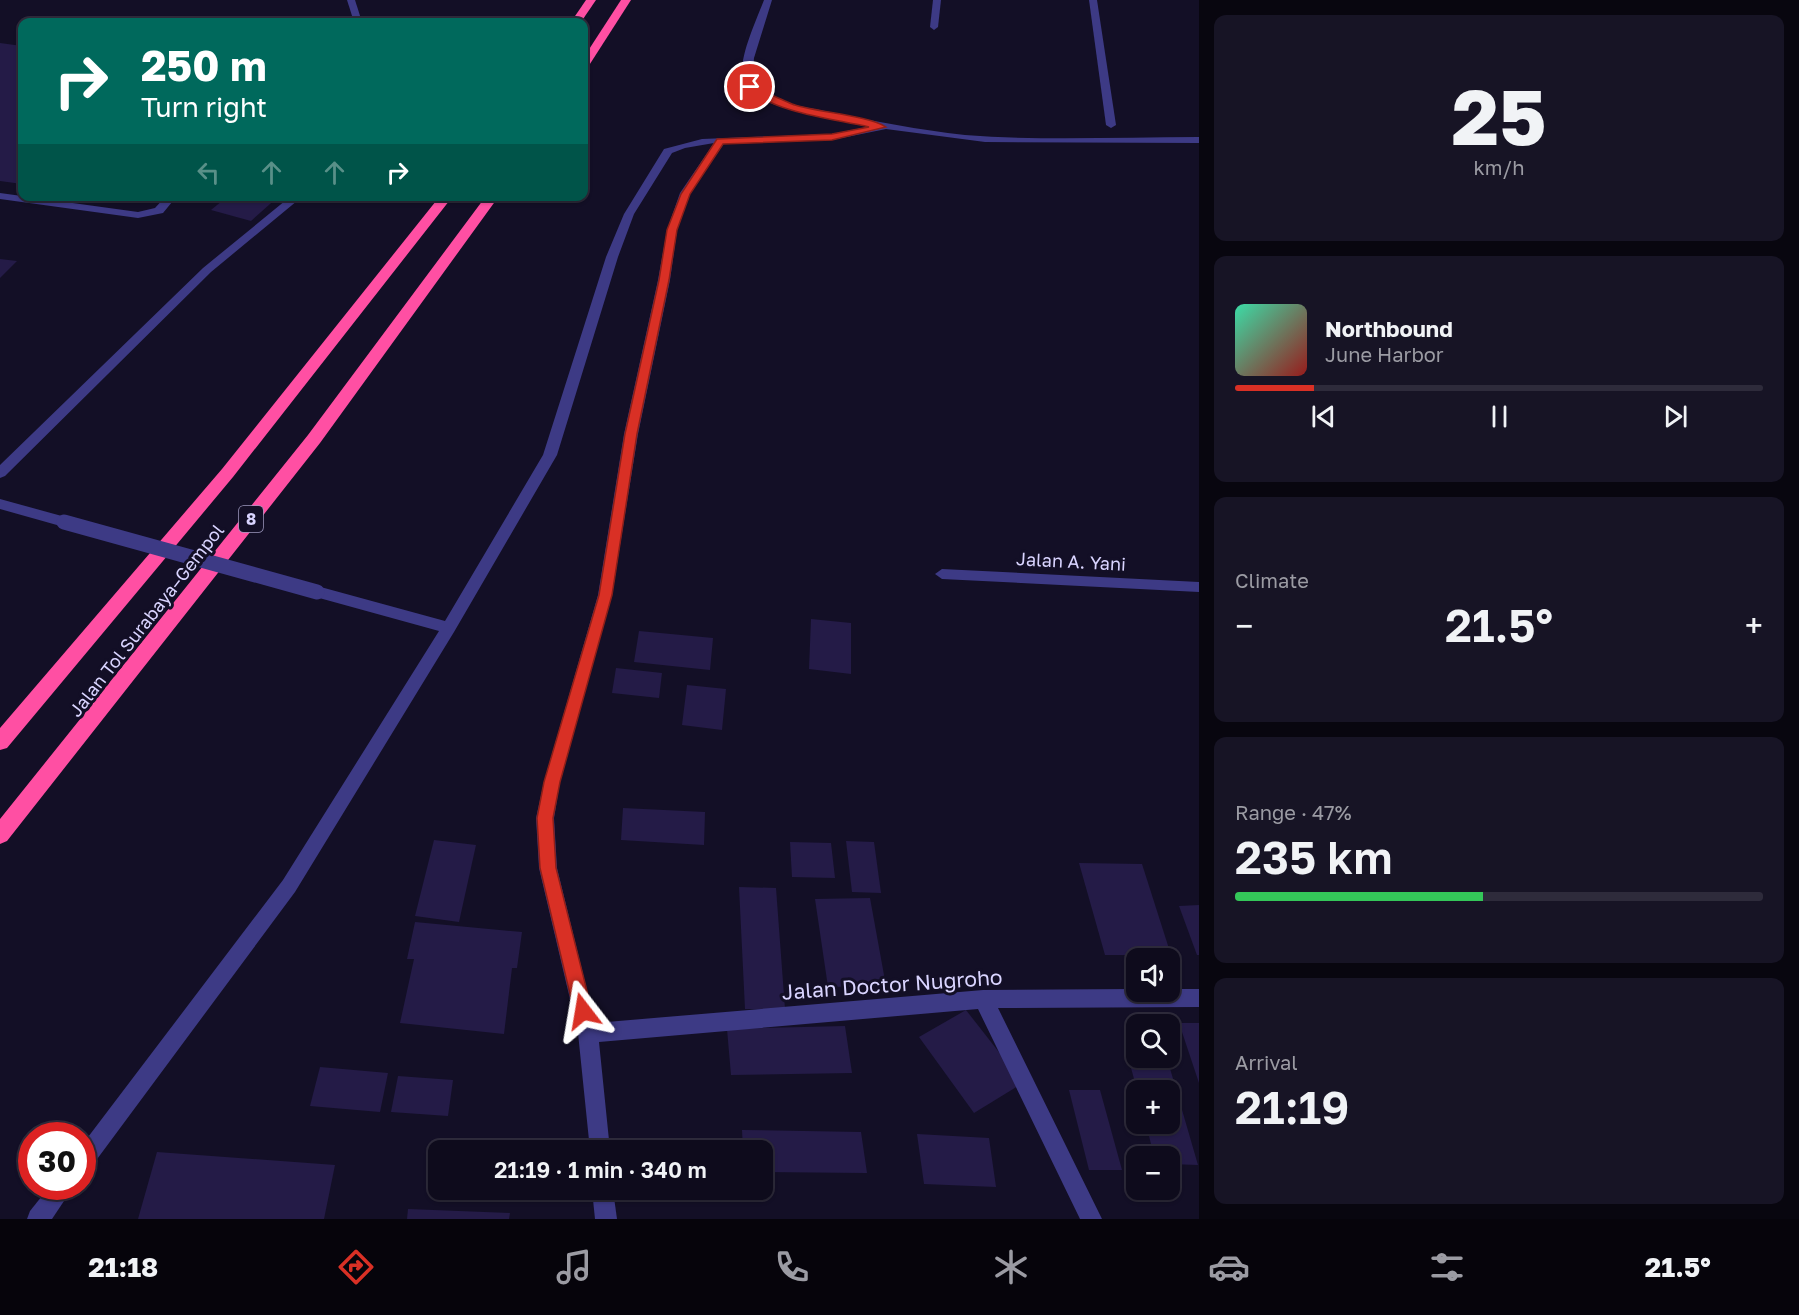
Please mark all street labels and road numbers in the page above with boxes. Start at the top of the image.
road number: 8 [239,506,263,532]
street label: Jalan Tol Surabaya–Gempol [64,519,228,721]
street label: Jalan A. Yani [1016,547,1126,575]
street label: Jalan Doctor Nugroho [781,963,1003,1005]

